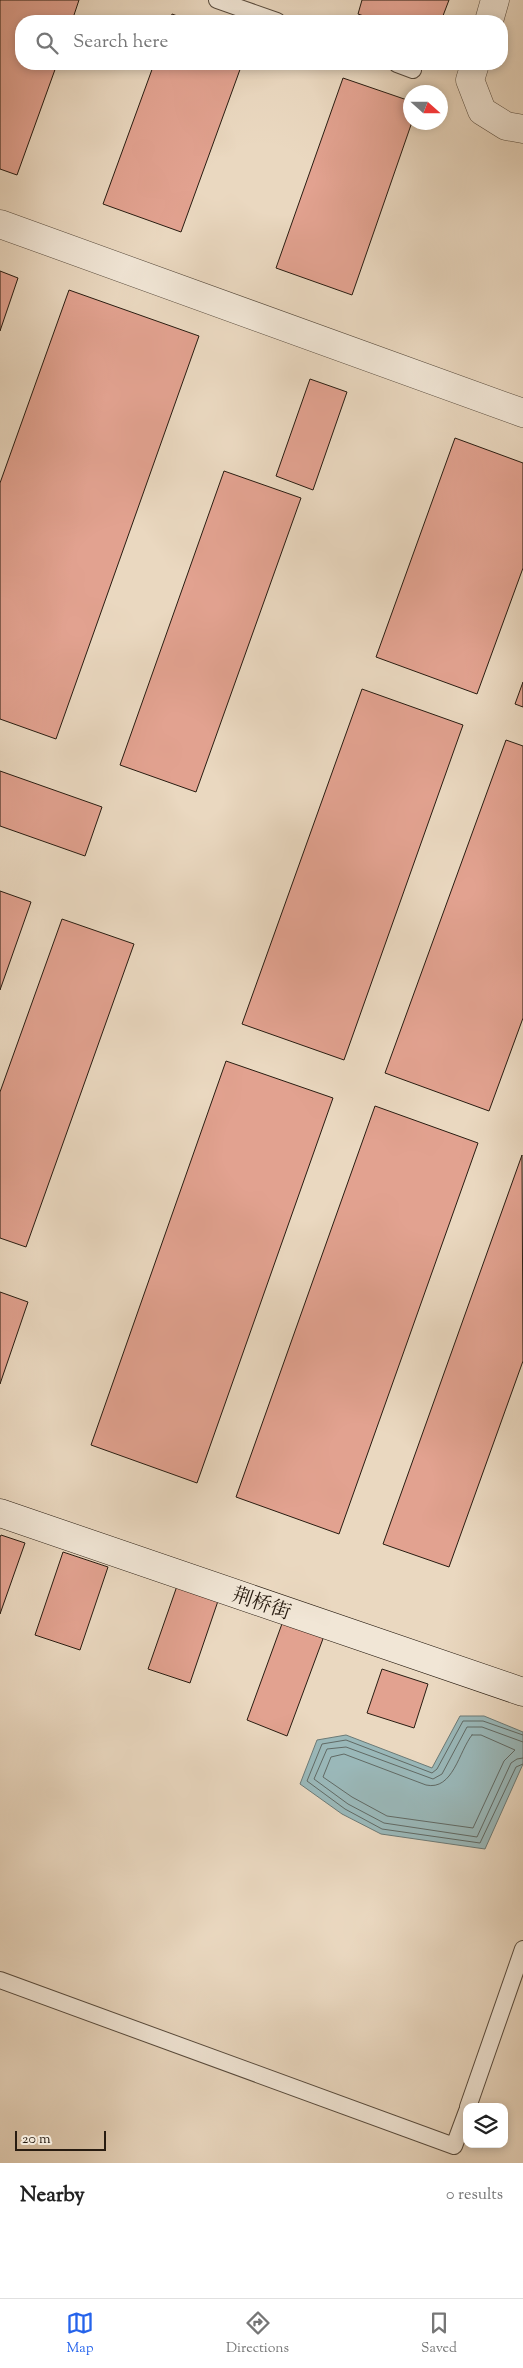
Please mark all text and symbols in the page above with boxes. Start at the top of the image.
search box [15,15,508,70]
icon: search [33,29,61,57]
text: Search here [73,29,168,56]
north arrow [403,85,448,130]
street label: 荆桥街 [228,1582,294,1629]
map controls [463,2103,508,2148]
button: layers [463,2103,508,2148]
scale bar [15,2128,106,2151]
text: 20 m [22,2130,51,2150]
text: Nearby [20,2181,85,2211]
text: 0 results [446,2184,503,2207]
tab: Map [66,2309,94,2359]
tab: Directions [226,2309,289,2359]
tab: Saved [421,2309,457,2359]

